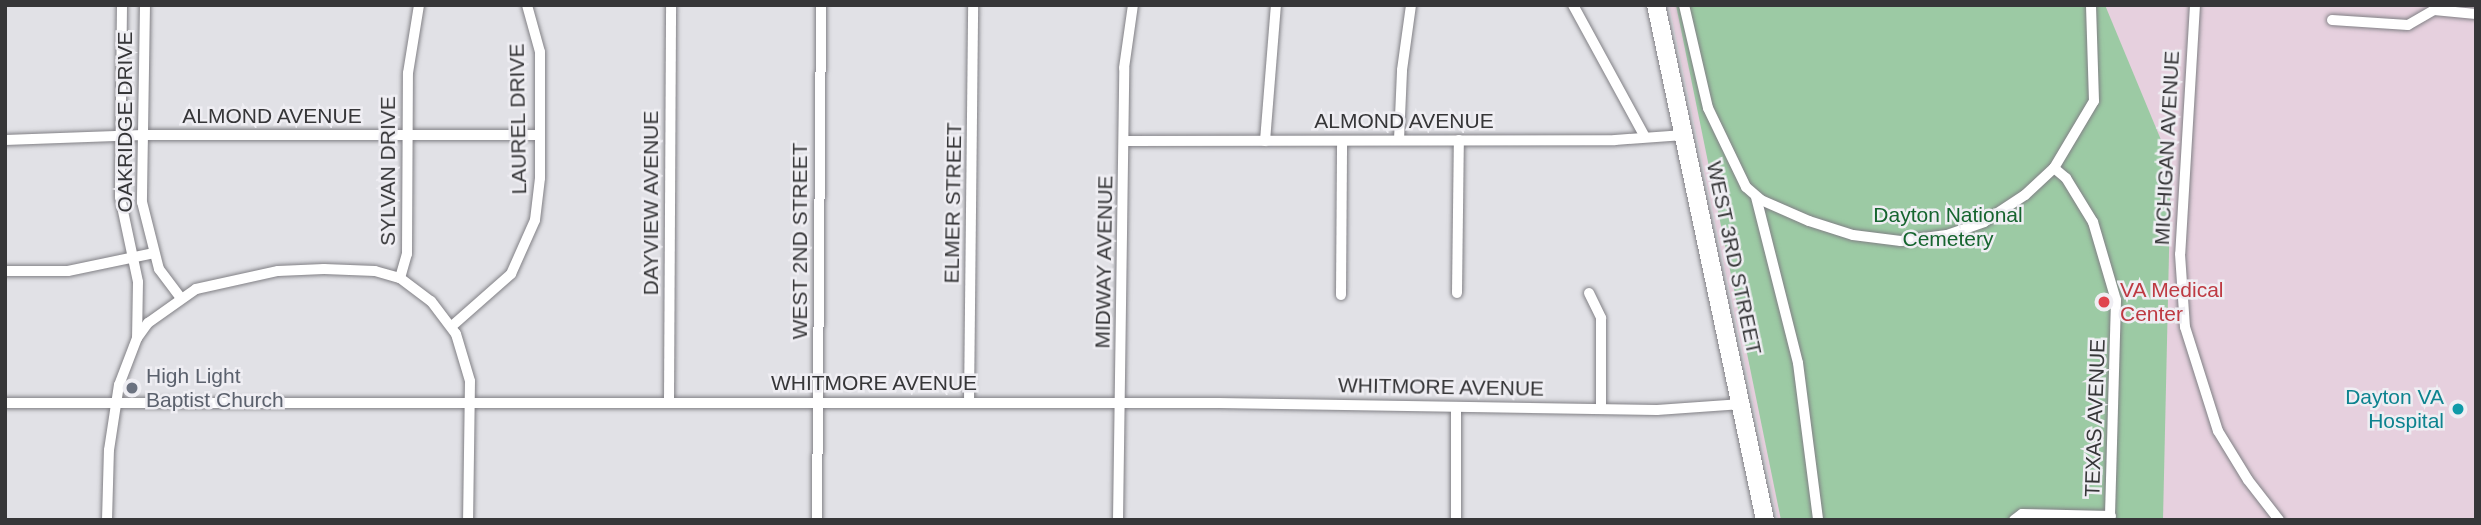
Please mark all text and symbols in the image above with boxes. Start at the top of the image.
street label: OAKRIDGE DRIVE [112,32,138,212]
street label: LAUREL DRIVE [504,43,532,195]
street label: MICHIGAN AVENUE [2149,50,2185,246]
street label: SYLVAN DRIVE [375,96,401,246]
street label: ALMOND AVENUE [182,103,362,129]
street label: ALMOND AVENUE [1314,108,1494,134]
street label: DAYVIEW AVENUE [638,110,664,296]
street label: ELMER STREET [939,122,967,284]
street label: WEST 2ND STREET [787,142,813,340]
street label: WEST 3RD STREET [1701,159,1767,357]
street label: MIDWAY AVENUE [1090,174,1118,350]
park label: Dayton National Cemetery [1873,202,2023,252]
place label: VA Medical Center [2120,277,2225,327]
marker: VA Medical Center [2094,292,2114,312]
street label: TEXAS AVENUE [2080,338,2110,498]
place label: High Light Baptist Church [146,363,284,413]
street label: WHITMORE AVENUE [770,370,978,396]
street label: WHITMORE AVENUE [1337,373,1545,401]
marker: High Light Baptist Church [124,380,140,396]
place label: Dayton VA Hospital [2345,384,2444,434]
marker: Dayton VA Hospital [2450,401,2466,417]

